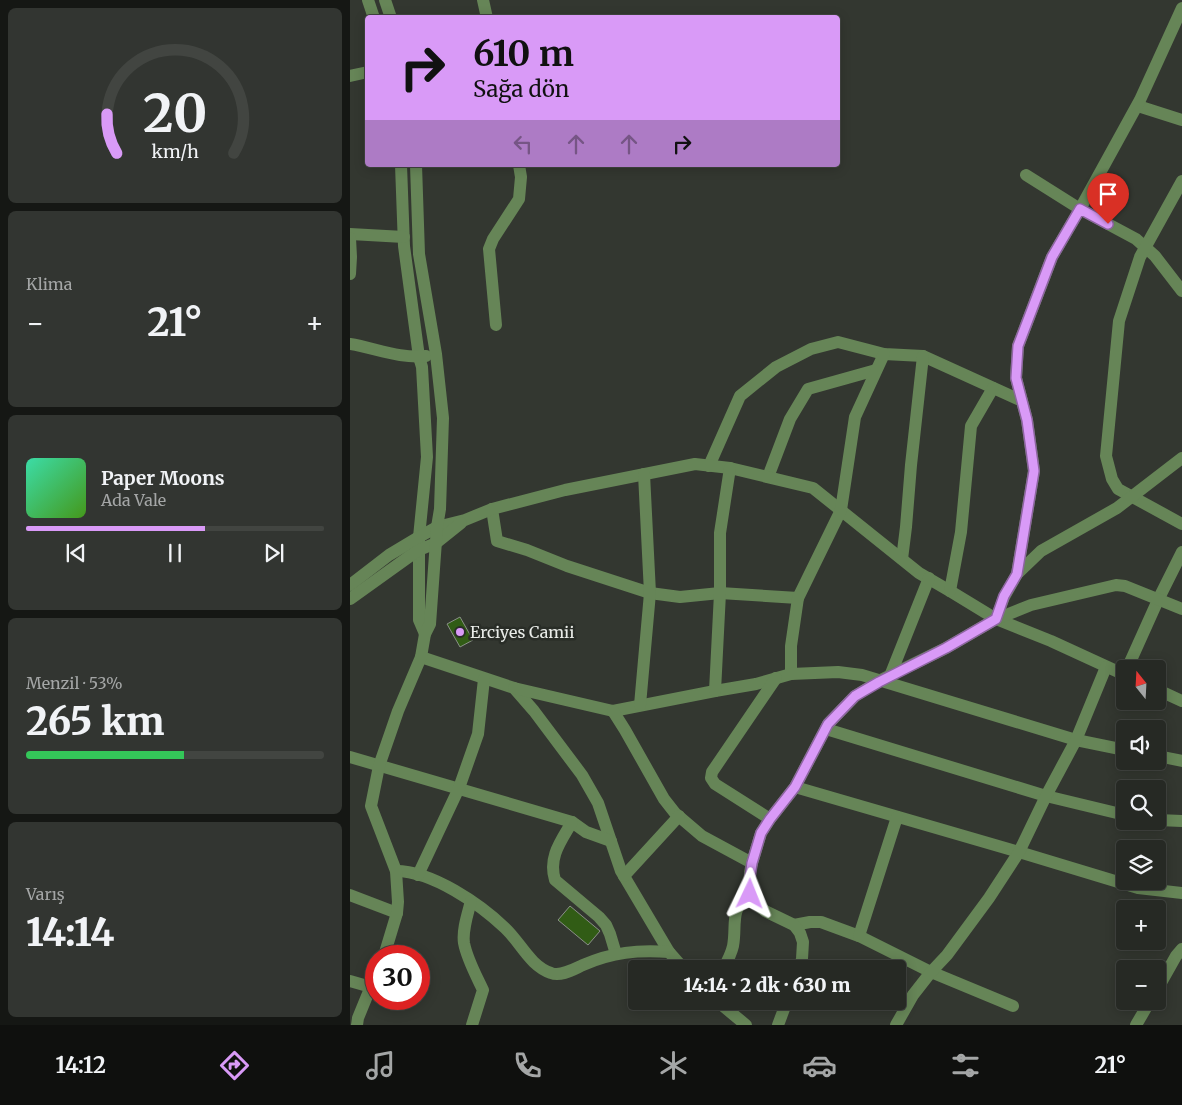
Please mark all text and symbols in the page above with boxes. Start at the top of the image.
text: 610 m [473,32,574,76]
icon: right [390,35,455,100]
text: Sağa dön [473,75,569,103]
text: 20 [143,81,207,146]
icon: left [509,130,537,158]
icon: ahead [562,130,590,158]
icon: ahead [615,130,643,158]
icon: right [668,130,696,158]
text: km/h [151,140,199,163]
pin [1087,173,1129,224]
icon: arrive [1094,180,1122,208]
text: Klima [26,274,72,294]
text: 21° [147,299,203,346]
text: − [26,305,45,341]
text: + [305,305,324,341]
text: Paper Moons [101,466,225,490]
text: Ada Vale [101,490,166,510]
icon: previous [62,539,90,567]
icon: pause [161,539,189,567]
icon: next [260,539,288,567]
place label: Erciyes Camii [470,622,574,642]
marker: Erciyes Camii [454,626,466,638]
north arrow [1116,660,1166,710]
map controls [1116,660,1166,1010]
text: Menzil · 53% [26,673,123,693]
text: 265 km [26,698,164,745]
button: sound [1116,720,1166,770]
button: search [1116,780,1166,830]
button: layers [1116,840,1166,890]
position arrow [723,867,775,919]
text: Varış [26,884,65,904]
button: + [1116,900,1166,950]
text: 14:14 [26,909,114,956]
speed limit sign: 30 [365,945,430,1010]
button: − [1116,960,1166,1010]
text: 14:14 · 2 dk · 630 m [684,973,850,997]
icon: directions [217,1048,252,1083]
icon: music [363,1048,398,1083]
icon: phone [510,1048,545,1083]
icon: climate [656,1048,691,1083]
icon: car [802,1048,837,1083]
icon: filters [948,1048,983,1083]
text: 14:12 [56,1051,106,1079]
text: 21° [1095,1051,1126,1079]

